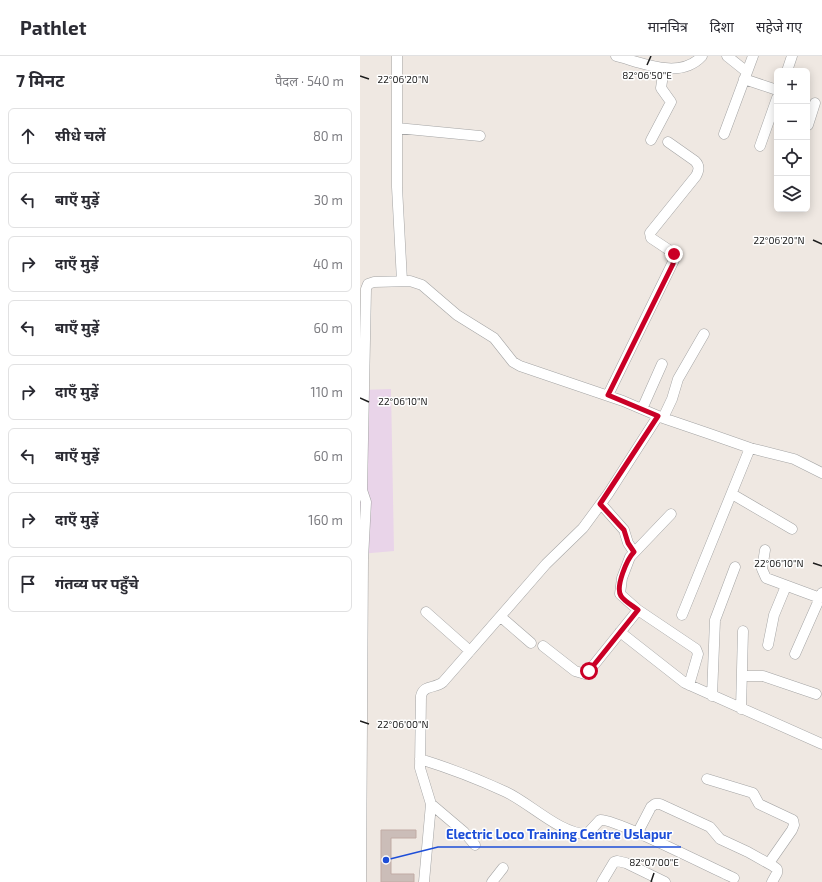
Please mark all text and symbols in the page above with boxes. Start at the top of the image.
text: Pathlet [20,16,86,39]
text: मानचित्र [648,18,688,35]
text: दिशा [710,18,734,35]
text: सहेजे गए [756,18,802,35]
map controls [774,68,810,212]
button: + [774,68,810,104]
text: 82°06'50"E [622,69,672,81]
text: 7 मिनट [16,70,64,90]
text: पैदल · 540 m [275,73,344,89]
text: 22°06'20"N [378,73,428,85]
button: − [774,104,810,140]
icon: ahead [17,125,39,147]
text: सीधे चलें [55,126,106,144]
text: 80 m [313,128,343,144]
button: locate [774,140,810,176]
button: layers [774,176,810,212]
icon: left [17,189,39,211]
text: बाएँ मुड़ें [55,190,99,208]
text: 30 m [314,192,343,208]
text: 22°06'20"N [754,234,804,246]
route end [665,245,683,263]
icon: right [17,253,39,275]
text: दाएँ मुड़ें [55,254,99,272]
text: 40 m [313,256,343,272]
icon: left [17,317,39,339]
text: बाएँ मुड़ें [55,318,99,336]
text: 60 m [313,320,343,336]
icon: right [17,381,39,403]
text: दाएँ मुड़ें [55,382,99,400]
text: 110 m [311,384,343,400]
text: 22°06'10"N [378,395,428,407]
icon: left [17,445,39,467]
text: बाएँ मुड़ें [55,446,99,464]
text: 60 m [313,448,343,464]
icon: right [17,509,39,531]
text: दाएँ मुड़ें [55,510,99,528]
text: 160 m [308,512,343,528]
text: 22°06'10"N [754,557,804,569]
icon: arrive [17,573,39,595]
text: गंतव्य पर पहुँचे [55,574,139,592]
route start [580,662,598,680]
text: 22°06'00"N [377,718,429,730]
callout: Electric Loco Training Centre Uslapur [438,822,681,847]
text: Electric Loco Training Centre Uslapur [446,826,673,842]
text: 82°07'00"E [629,856,679,868]

